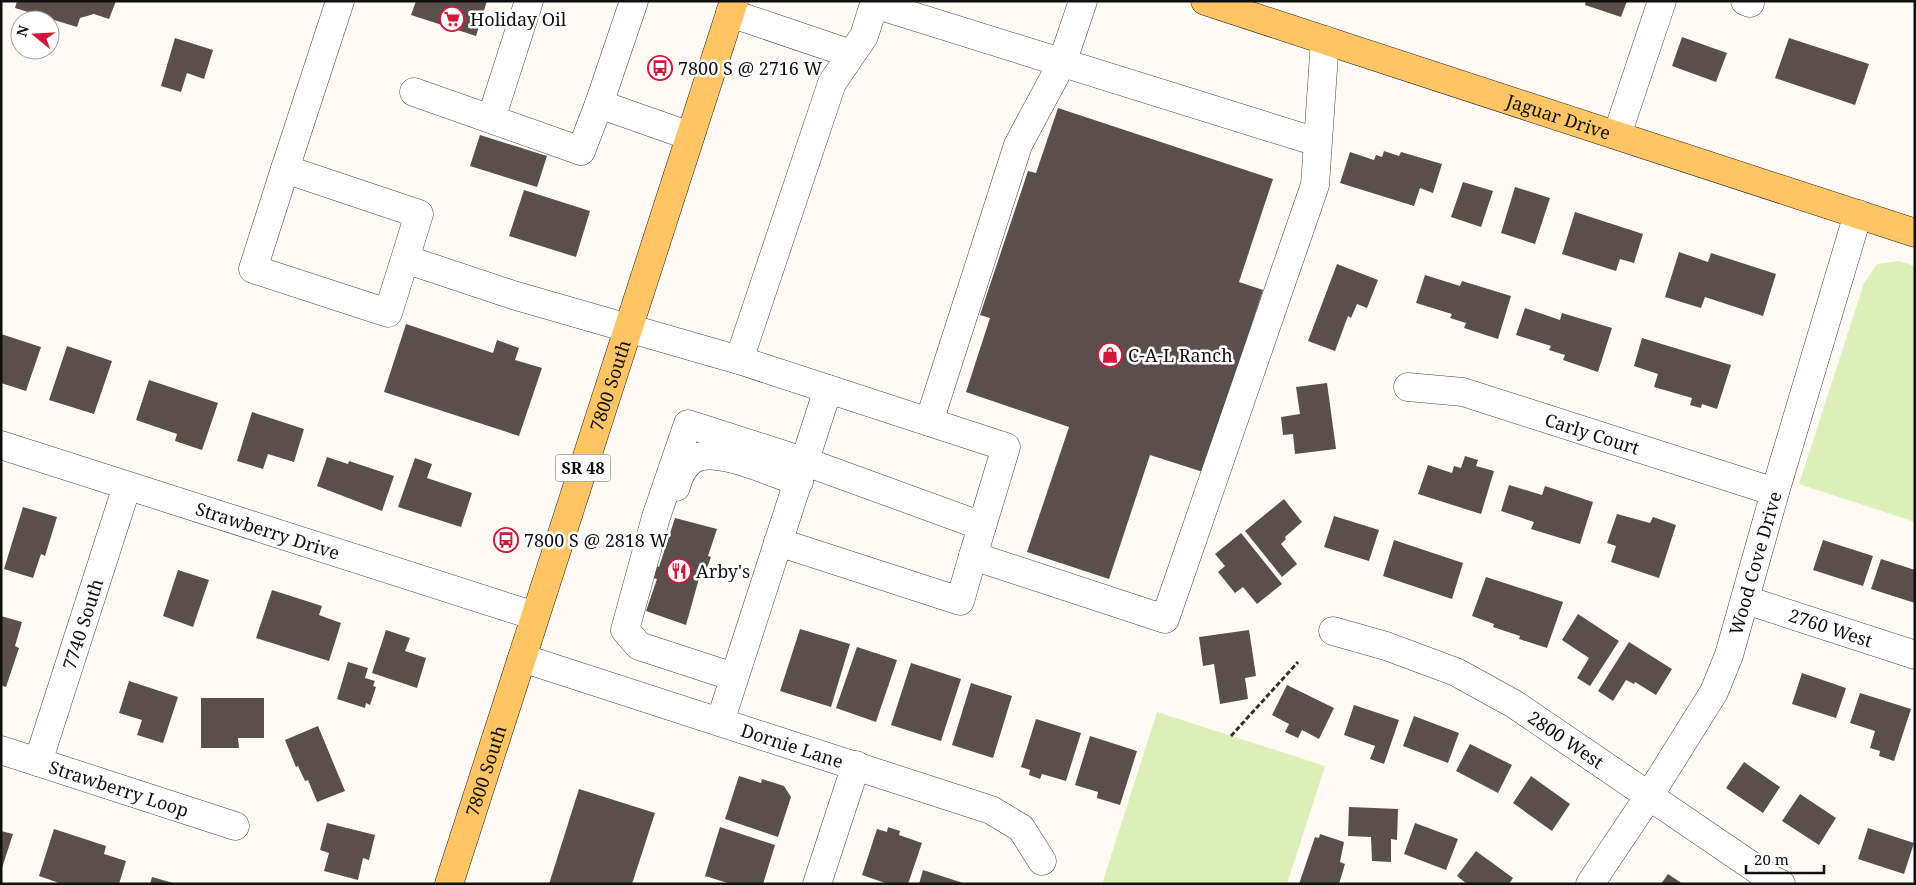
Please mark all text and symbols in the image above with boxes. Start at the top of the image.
supermarket icon: Holiday Oil [439,6,465,32]
place label: Holiday Oil [470,7,567,31]
north arrow [10,10,60,60]
text: N [11,23,33,39]
bus stop icon: 7800 S @ 2716 W [647,55,673,81]
place label: 7800 S @ 2716 W [678,56,823,80]
street label: Jaguar Drive [1502,88,1614,145]
street label: 7800 South [584,337,636,434]
shop icon: C-A-L Ranch [1097,342,1123,368]
place label: C-A-L Ranch [1128,343,1233,367]
street label: Carly Court [1542,407,1643,460]
road number: SR 48 [556,454,610,482]
street label: Wood Cove Drive [1723,489,1787,638]
street label: Strawberry Drive [193,496,343,565]
bus stop icon: 7800 S @ 2818 W [493,527,519,553]
place label: 7800 S @ 2818 W [524,528,669,552]
restaurant icon: Arby's [666,558,692,584]
place label: Arby's [696,559,750,583]
street label: 7740 South [57,575,108,673]
street label: 2760 West [1786,603,1876,652]
street label: 2800 West [1523,705,1609,774]
street label: Dornie Lane [738,718,846,773]
street label: 7800 South [460,722,511,819]
street label: Strawberry Loop [46,754,192,822]
scale bar [1746,842,1824,874]
text: 20 m [1754,849,1789,869]

